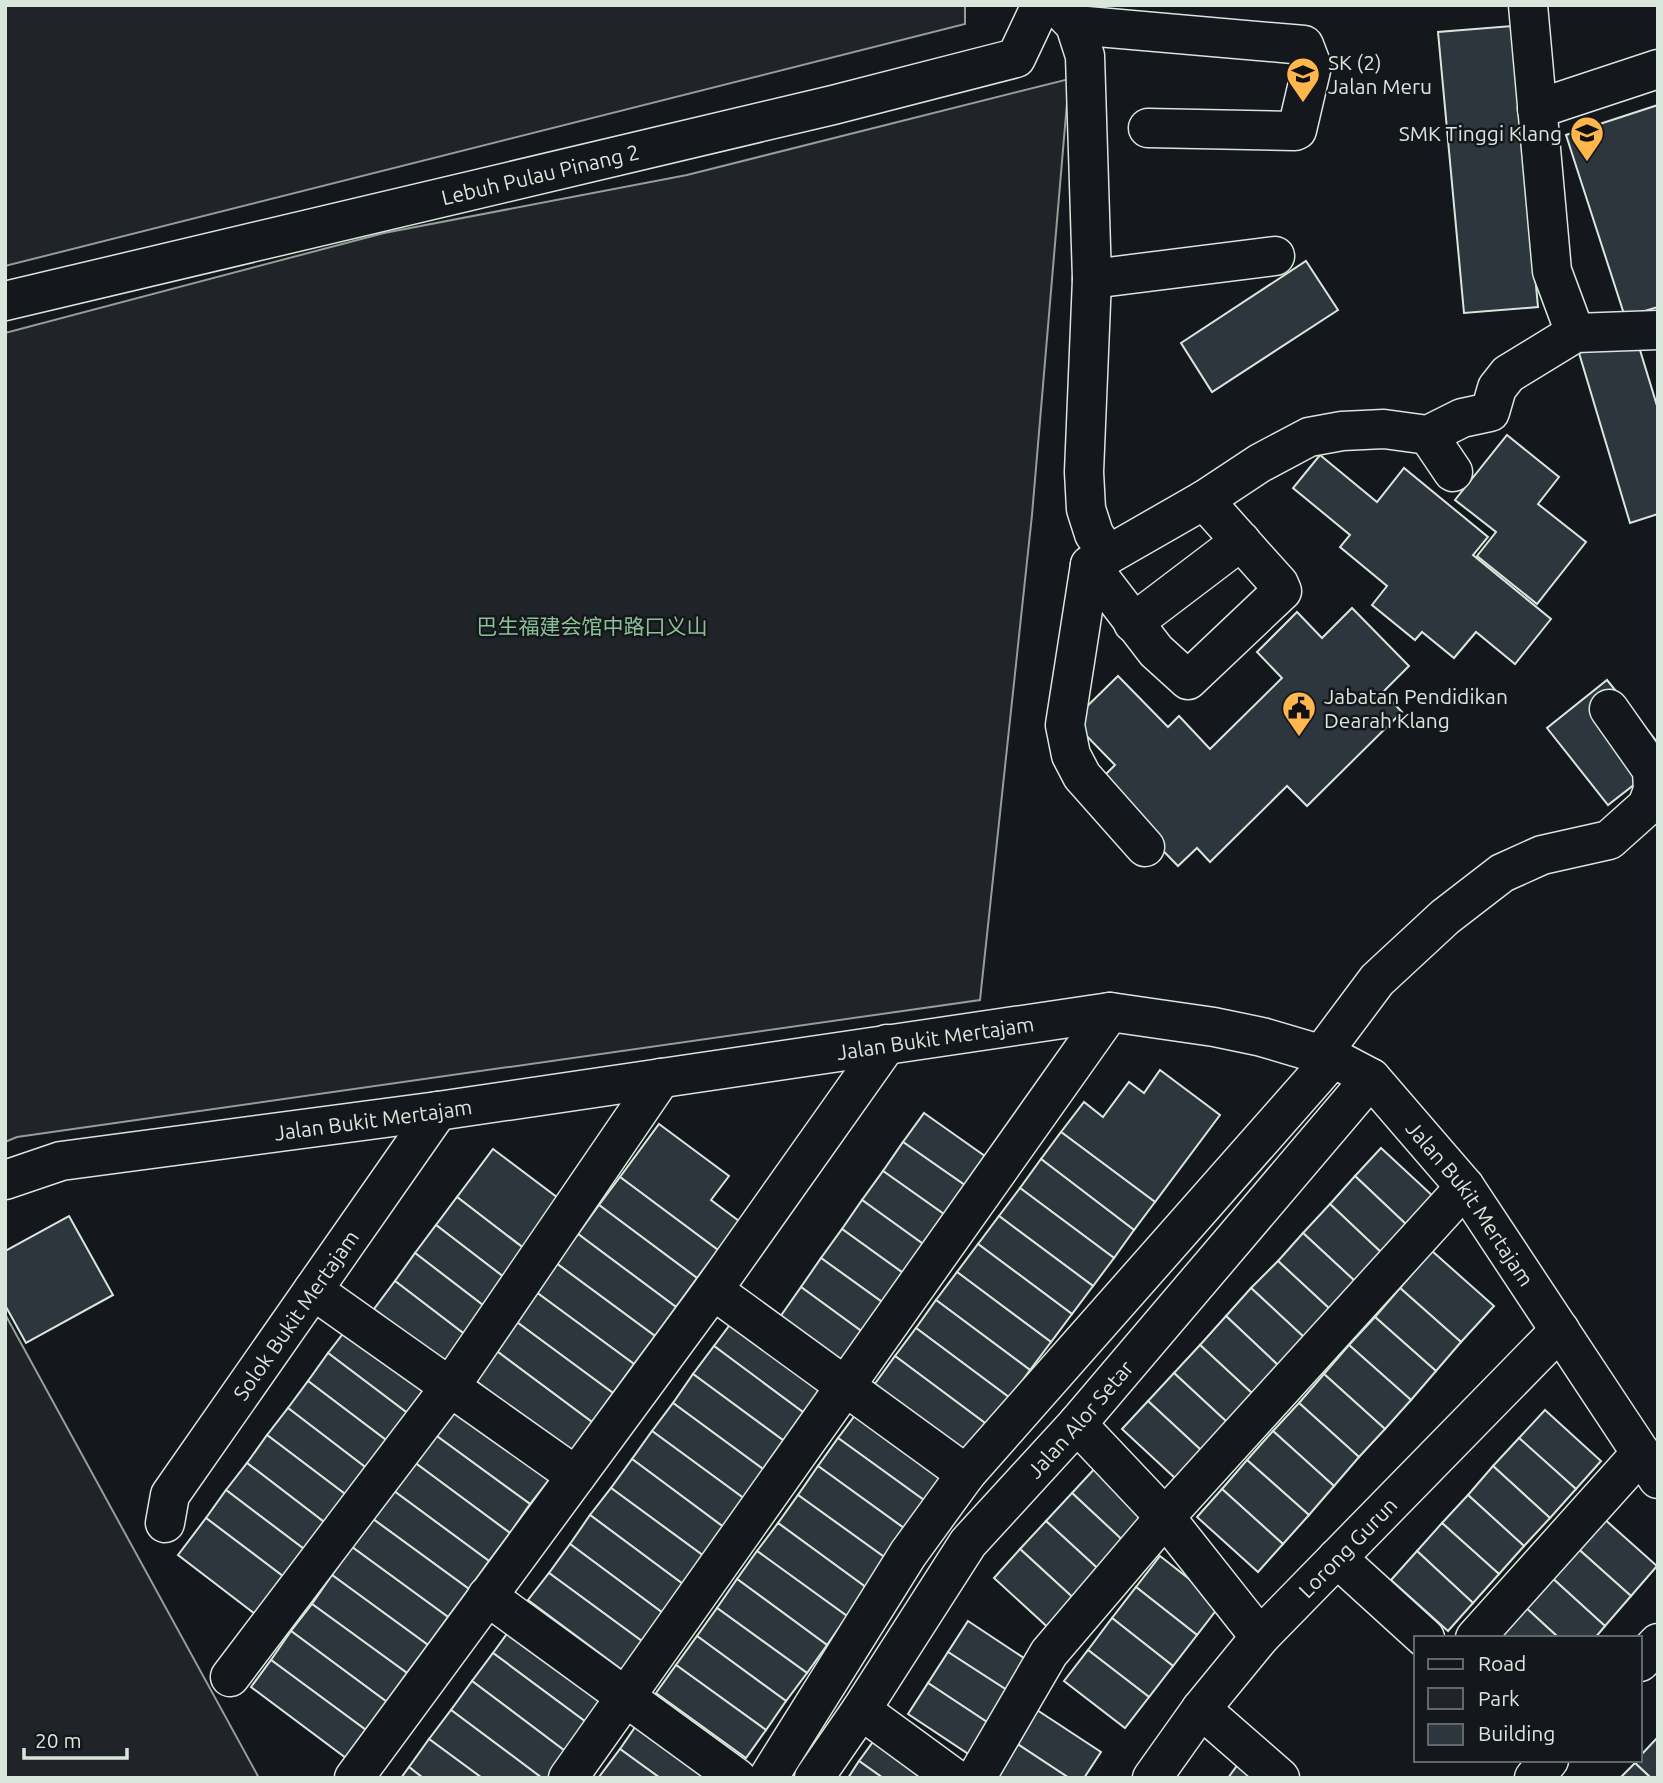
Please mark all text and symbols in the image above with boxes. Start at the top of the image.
place label: SK (2) Jalan Meru [1328,50,1432,98]
school or university icon: SK (2) Jalan Meru [1284,55,1322,104]
school or university icon: SMK Tinggi Klang [1568,114,1606,163]
place label: SMK Tinggi Klang [1399,121,1562,145]
street label: Lebuh Pulau Pinang 2 [439,139,641,209]
park label: 巴生福建会馆中路口义山 [477,614,708,638]
place label: Jabatan Pendidikan Dearah Klang [1324,684,1508,732]
public building icon: Jabatan Pendidikan Dearah Klang [1280,689,1318,738]
street label: Jalan Bukit Mertajam [835,1011,1036,1064]
street label: Jalan Bukit Mertajam [273,1094,474,1145]
street label: Jalan Bukit Mertajam [1401,1116,1539,1290]
street label: Solok Bukit Mertajam [228,1225,363,1404]
street label: Jalan Alor Setar [1022,1355,1138,1483]
street label: Lorong Gurun [1294,1493,1402,1602]
legend [1414,1636,1642,1762]
text: Road [1478,1651,1526,1675]
text: Park [1478,1686,1520,1710]
scale bar [24,1716,128,1760]
text: Building [1478,1721,1555,1745]
text: 20 m [35,1728,82,1752]

